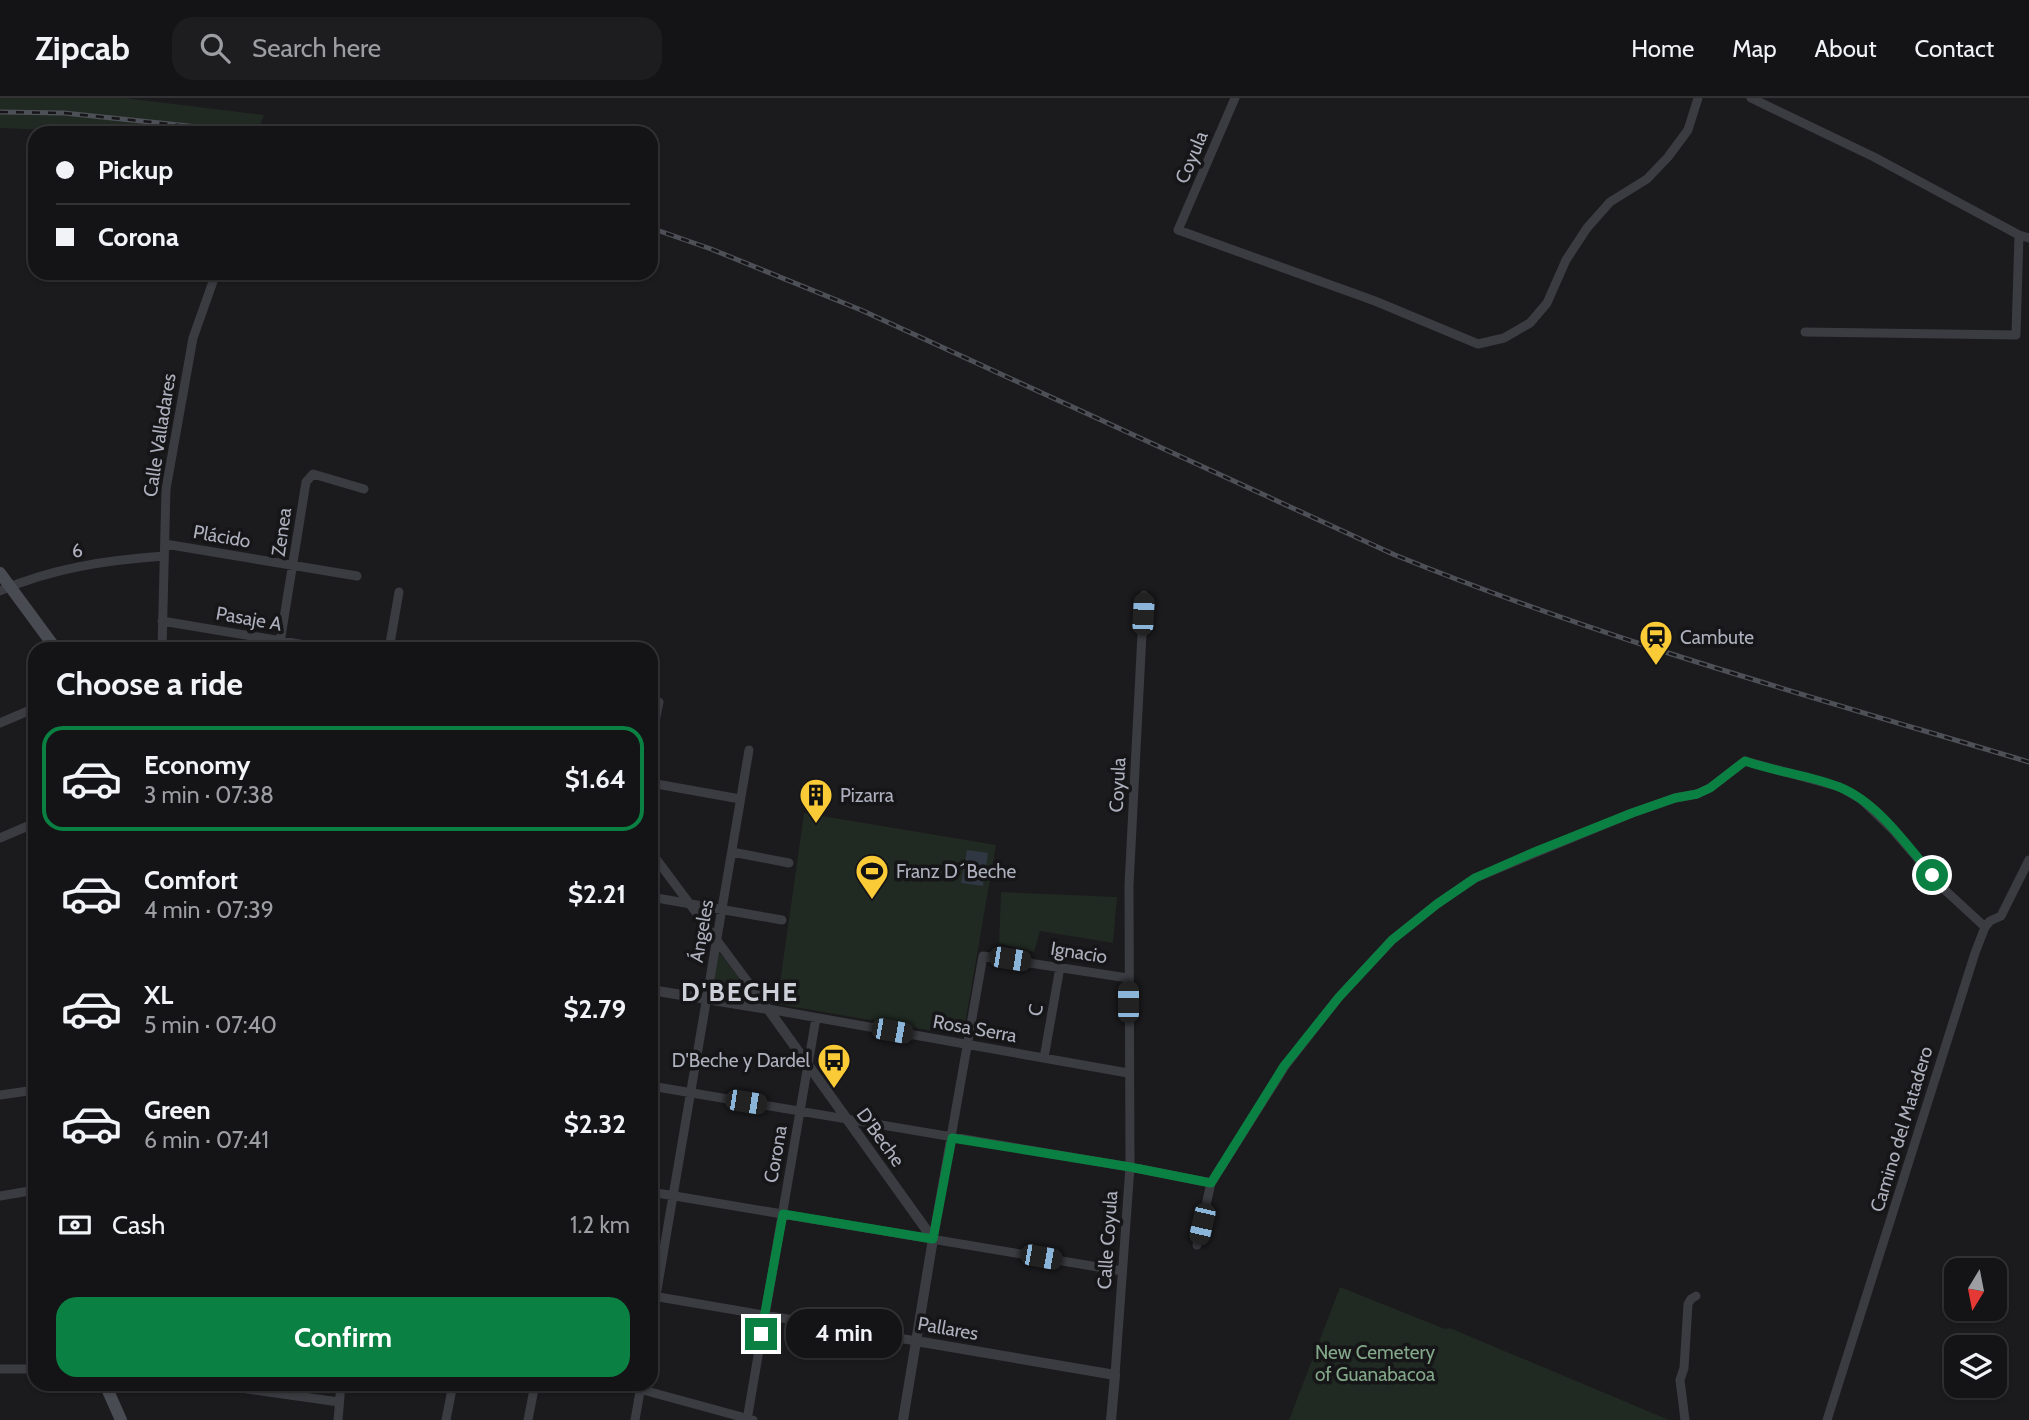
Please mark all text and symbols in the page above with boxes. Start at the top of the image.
search box [172,17,662,80]
text: Zipcab [35,28,130,68]
icon: search [196,29,234,67]
text: Search here [252,32,381,64]
text: Home [1631,34,1694,63]
text: Map [1732,34,1777,63]
text: About [1815,34,1877,63]
text: Contact [1915,34,1994,63]
street label: Coyula [1170,127,1213,187]
text: Pickup [98,154,173,186]
text: Corona [98,221,179,253]
street label: Calle Valladares [138,372,181,498]
street label: Zenea [267,506,296,558]
street label: Plácido [191,520,252,553]
street label: 6 [70,538,85,563]
car [1132,592,1155,636]
street label: Pasaje A [214,601,284,636]
station icon: Cambute [1637,618,1675,667]
place label: Cambute [1680,626,1754,649]
text: Choose a ride [56,664,243,703]
icon: car [60,747,123,810]
text: Economy [144,749,250,781]
street label: Coyula [1105,757,1130,813]
text: $1.64 [565,763,626,795]
building icon: Pizarra [797,776,835,825]
text: 3 min · 07:38 [144,781,274,809]
place label: Pizarra [840,784,894,807]
sports icon: Franz D´Beche [853,852,891,901]
route start [1916,859,1948,891]
place label: Franz D´Beche [896,860,1017,883]
icon: car [60,862,123,925]
text: Comfort [144,864,238,896]
text: $2.21 [568,878,626,910]
text: 4 min · 07:39 [144,896,274,924]
street label: Ángeles [684,898,718,964]
street label: Ignacio [1049,937,1109,968]
car [988,945,1033,973]
district label: D'BECHE [681,976,799,1008]
icon: car [60,977,123,1040]
text: XL [144,979,173,1011]
car [1118,981,1139,1023]
text: $2.79 [564,993,626,1025]
street label: C [1023,1002,1048,1018]
street label: Rosa Serra [931,1010,1019,1047]
text: 5 min · 07:40 [144,1011,277,1039]
car [870,1017,915,1045]
bus stop icon: D'Beche y Dardel [815,1041,853,1090]
street label: Camino del Matadero [1865,1043,1938,1215]
place label: D'Beche y Dardel [672,1049,811,1072]
car [724,1088,769,1116]
icon: car [60,1092,123,1155]
text: Green [144,1094,211,1126]
street label: D'Beche [852,1104,910,1171]
text: $2.32 [564,1108,626,1140]
street label: Corona [759,1124,792,1185]
text: 6 min · 07:41 [144,1126,269,1154]
street label: Calle Coyula [1093,1190,1122,1290]
car [1188,1201,1217,1247]
icon: cash [56,1206,94,1244]
text: Cash [112,1209,165,1241]
text: 1.2 km [570,1211,630,1239]
car [1019,1243,1064,1271]
north arrow [1944,1258,2007,1321]
map controls [1944,1258,2007,1398]
button: Confirm [56,1297,630,1377]
callout: 4 min [786,1310,901,1358]
street label: Pallares [916,1312,980,1345]
route end [745,1318,777,1350]
text: 4 min [815,1319,873,1347]
button: layers [1944,1335,2007,1398]
park label: New Cemetery of Guanabacoa [1315,1341,1435,1386]

